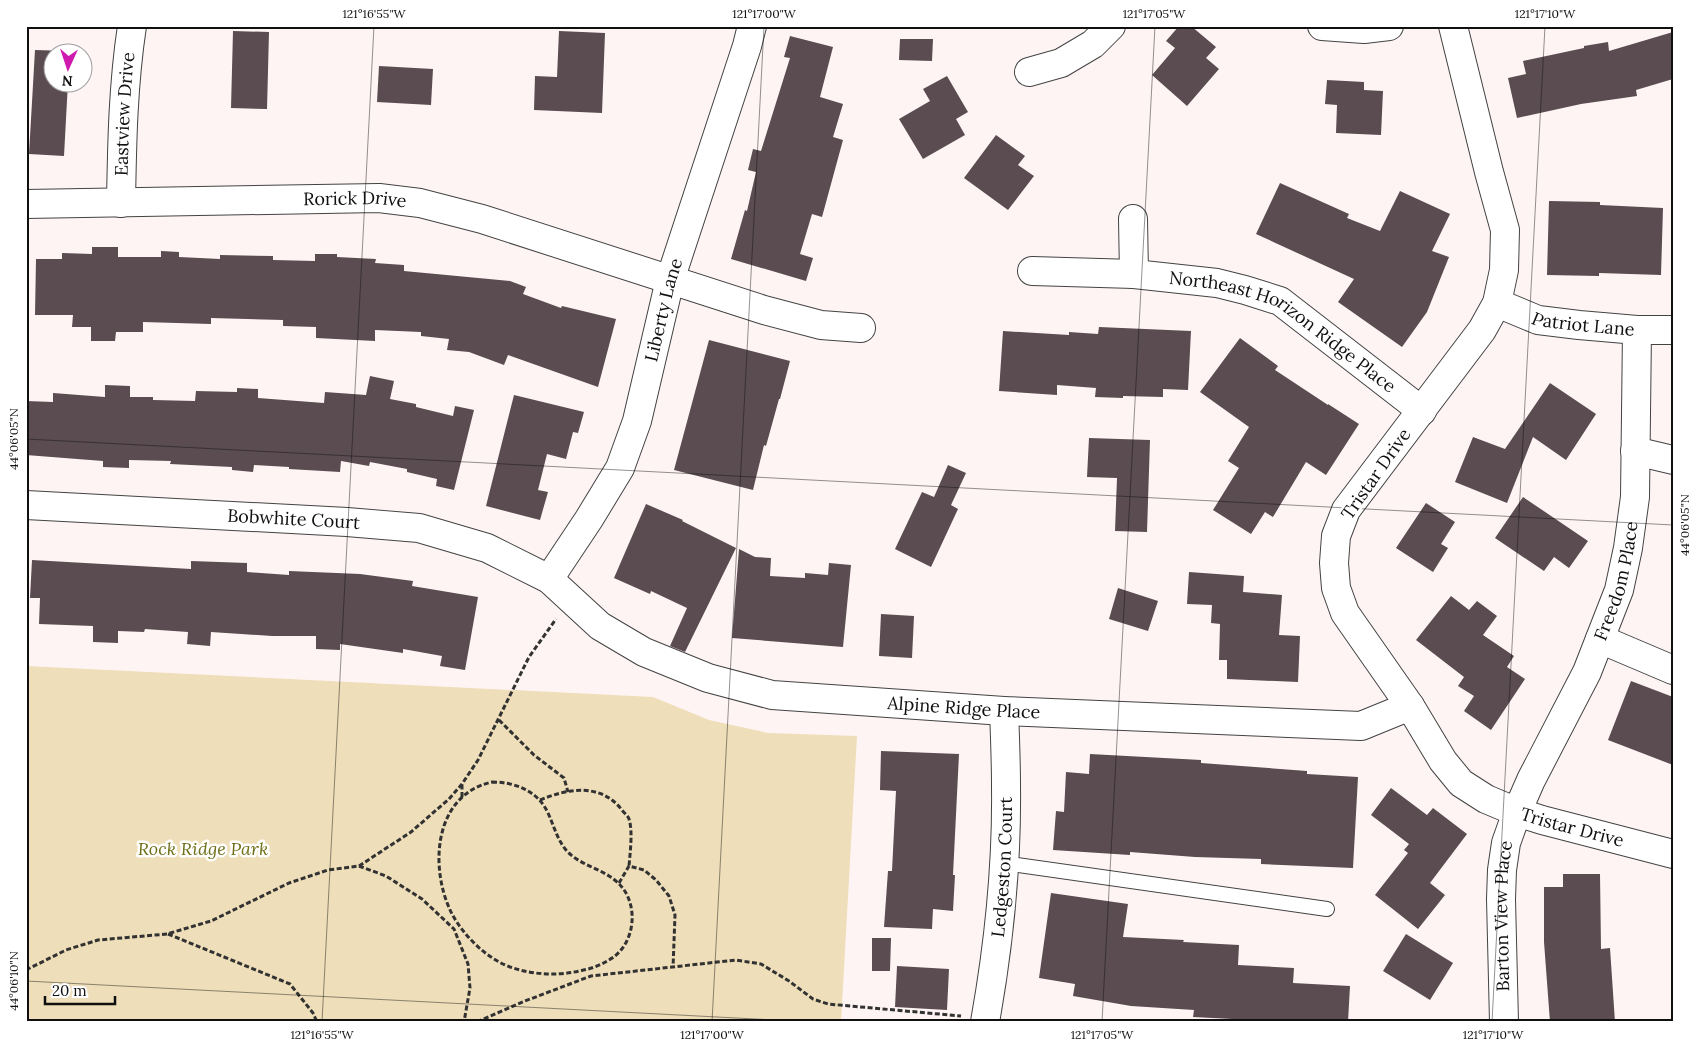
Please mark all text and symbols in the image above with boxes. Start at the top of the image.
text: 121°16'55"W [342,6,407,21]
text: 121°17'00"W [732,6,797,21]
text: 121°17'05"W [1123,6,1186,21]
text: 121°17'10"W [1515,6,1576,21]
north arrow [42,42,92,92]
street label: Eastview Drive [109,51,139,176]
text: N [61,72,73,90]
street label: Rorick Drive [303,186,408,212]
street label: Liberty Lane [639,255,687,364]
street label: Northeast Horizon Ridge Place [1168,266,1401,398]
street label: Patriot Lane [1528,307,1636,341]
text: 44°06'05"N [6,408,21,470]
street label: Tristar Drive [1336,423,1416,524]
text: 44°06'05"N [1677,494,1692,556]
street label: Bobwhite Court [227,504,361,534]
street label: Freedom Place [1588,520,1643,644]
street label: Alpine Ridge Place [886,691,1041,724]
street label: Ledgeston Court [986,797,1017,939]
street label: Tristar Drive [1518,802,1627,852]
park label: Rock Ridge Park [138,837,268,860]
street label: Barton View Place [1489,839,1517,992]
text: 44°06'10"N [6,951,21,1011]
scale bar [45,973,115,1005]
text: 20 m [52,981,87,1000]
text: 121°16'55"W [290,1027,355,1042]
text: 121°17'00"W [680,1027,745,1042]
text: 121°17'05"W [1071,1027,1134,1042]
text: 121°17'10"W [1463,1027,1524,1042]

